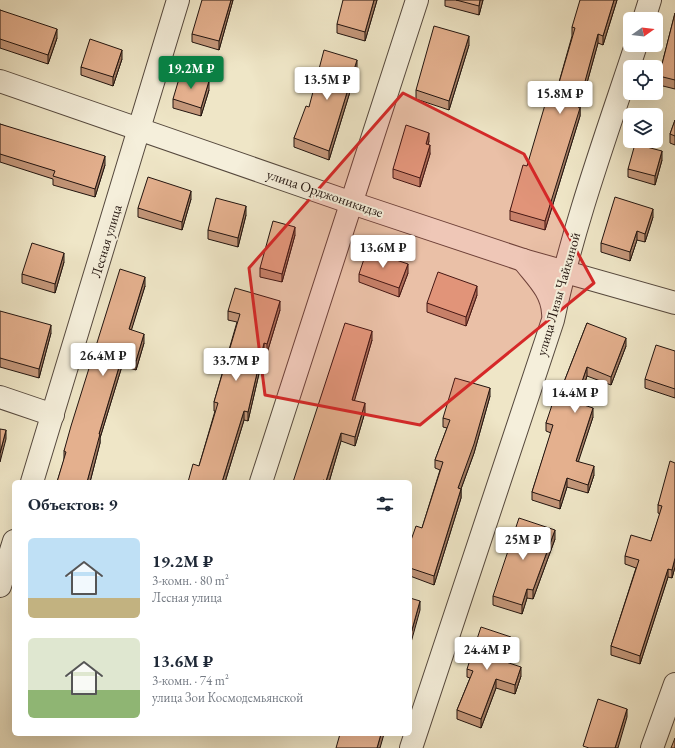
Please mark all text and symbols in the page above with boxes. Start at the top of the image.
north arrow [623,12,663,52]
map controls [623,12,663,148]
pin: 19.2M ₽ [154,56,228,90]
text: 19.2M ₽ [168,60,214,77]
button: locate [623,60,663,100]
pin: 13.5M ₽ [290,67,364,101]
text: 13.5M ₽ [304,71,350,88]
pin: 15.8M ₽ [523,81,597,115]
text: 15.8M ₽ [537,85,583,102]
button: layers [623,108,663,148]
street label: улица Орджоникидзе [264,165,386,222]
street label: Лесная улица [86,202,126,280]
street label: улица Лизы Чайкиной [532,230,584,358]
pin: 13.6M ₽ [346,235,420,269]
text: 13.6M ₽ [360,239,406,256]
pin: 26.4M ₽ [66,343,140,377]
text: 26.4M ₽ [80,347,126,364]
pin: 33.7M ₽ [199,348,273,382]
text: 33.7M ₽ [213,352,259,369]
pin: 14.4M ₽ [538,380,612,414]
text: 14.4M ₽ [552,384,598,401]
text: Объектов: 9 [28,493,118,515]
icon: filters [374,493,396,515]
pin: 25M ₽ [495,527,551,561]
text: 25M ₽ [505,531,541,548]
text: 19.2M ₽ [152,550,213,572]
icon: home [60,554,108,602]
text: 3-комн. · 80 m² [152,572,229,589]
text: Лесная улица [152,589,222,606]
pin: 24.4M ₽ [450,637,524,671]
text: 24.4M ₽ [464,641,510,658]
text: 13.6M ₽ [152,650,213,672]
icon: home [60,654,108,702]
text: 3-комн. · 74 m² [152,672,229,689]
text: улица Зои Космодемьянской [152,689,303,706]

